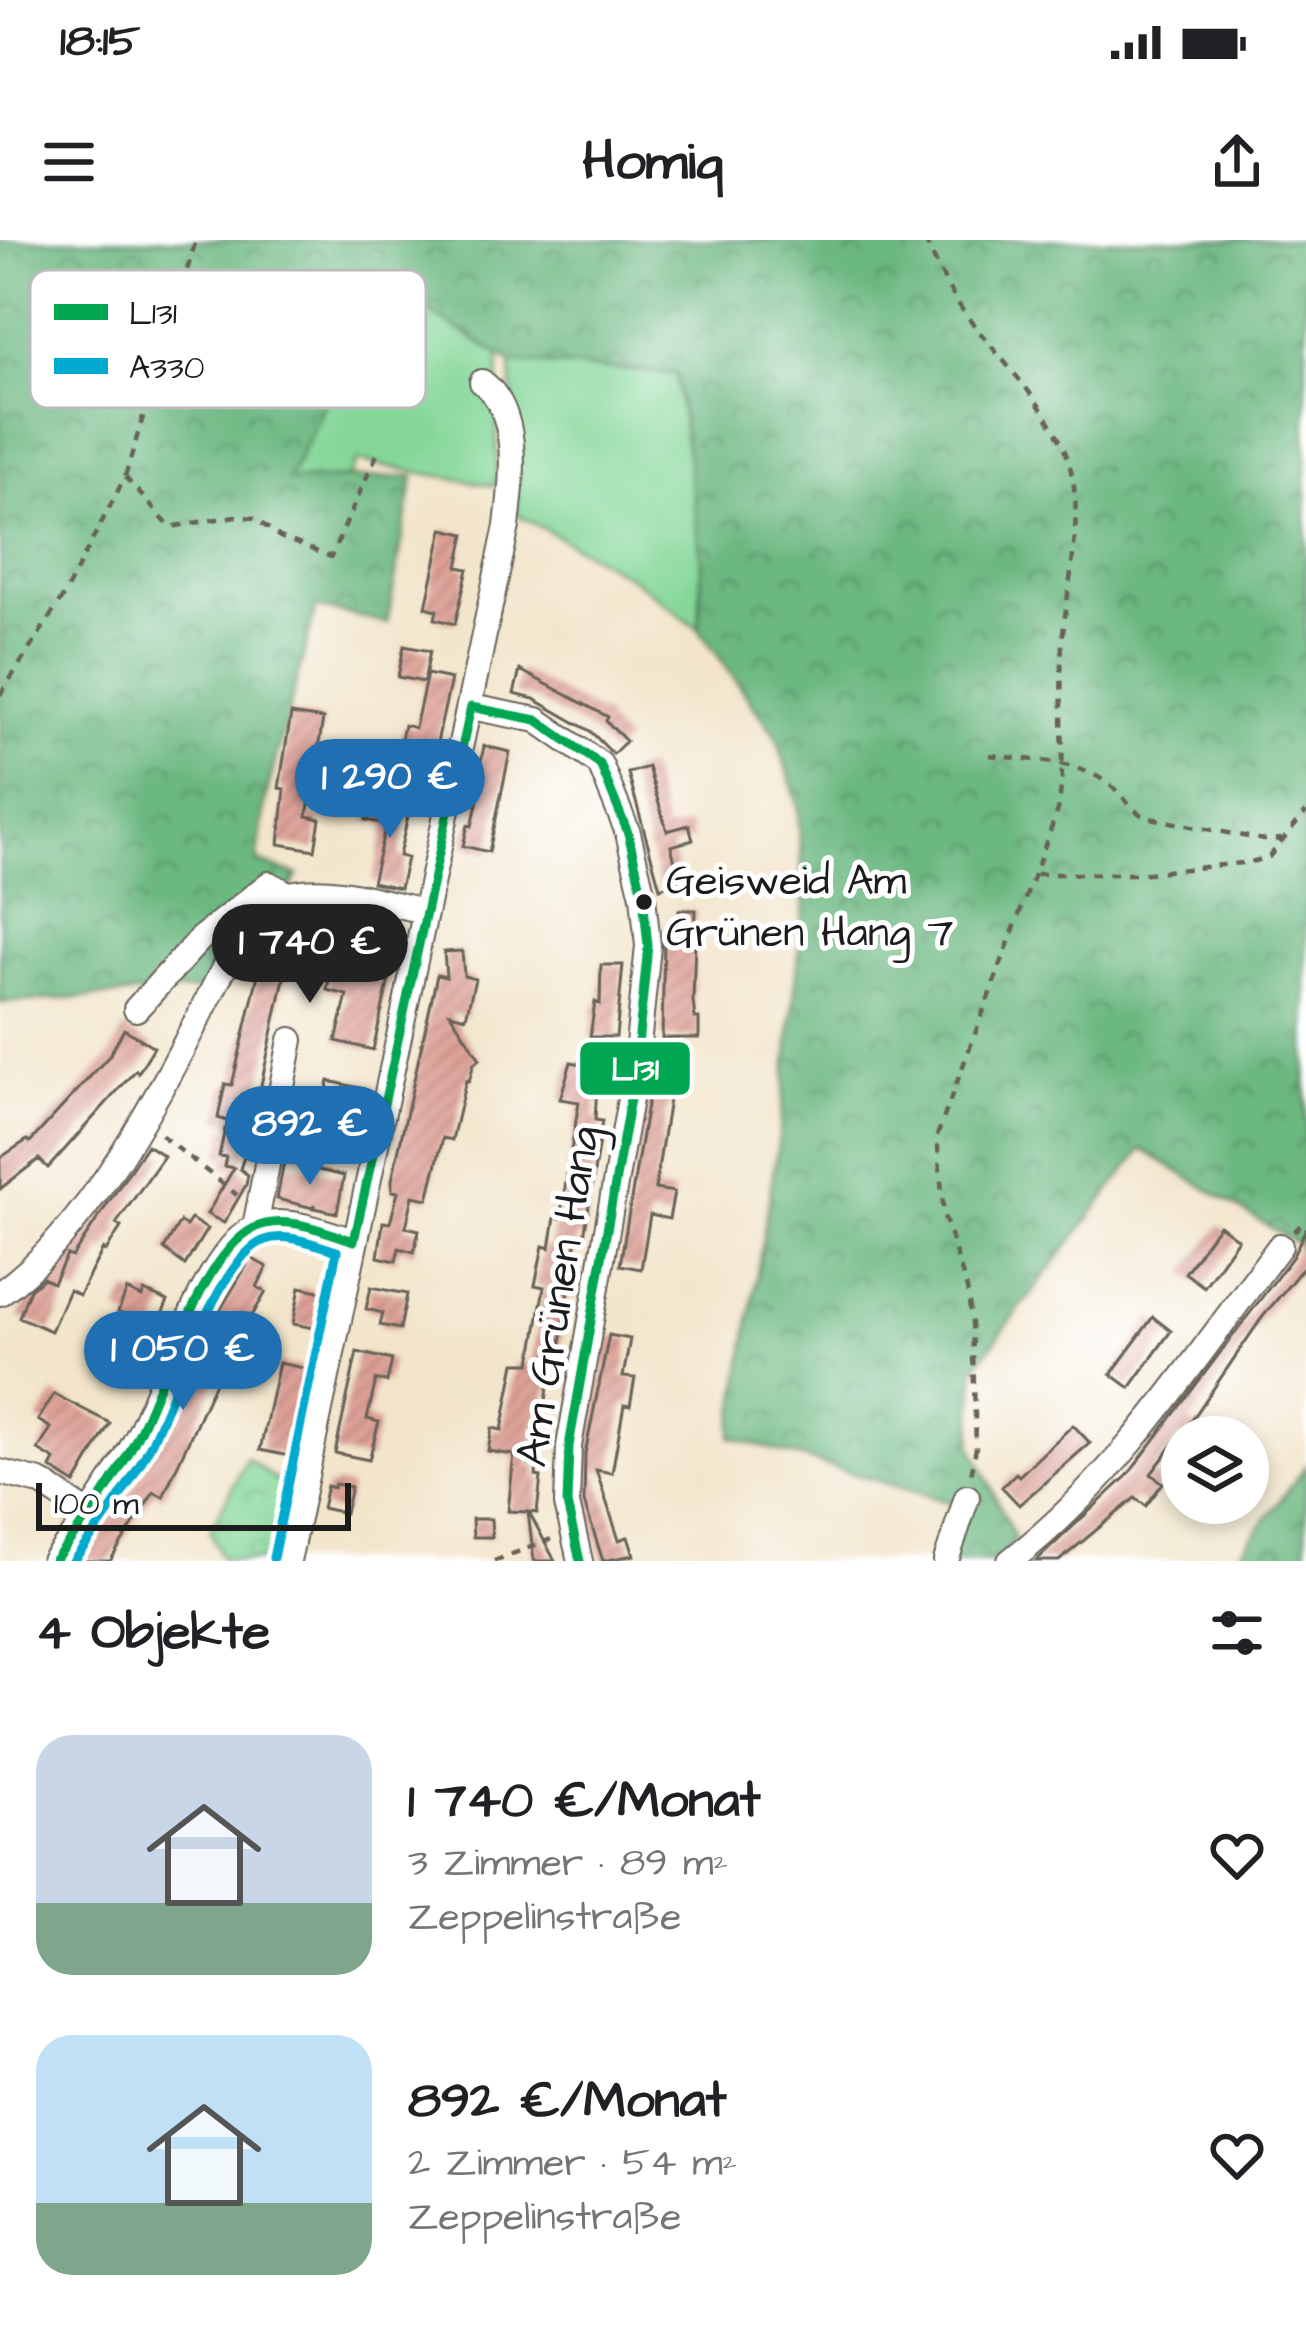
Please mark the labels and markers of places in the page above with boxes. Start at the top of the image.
pin: 1 290 € [279,739,501,841]
place label: Geisweid Am Grünen Hang 7 [666,853,953,963]
marker: Geisweid Am Grünen Hang 7 [633,891,655,913]
pin: 1 740 € [199,904,421,1006]
pin: 892 € [226,1086,394,1188]
pin: 1 050 € [72,1311,294,1413]

